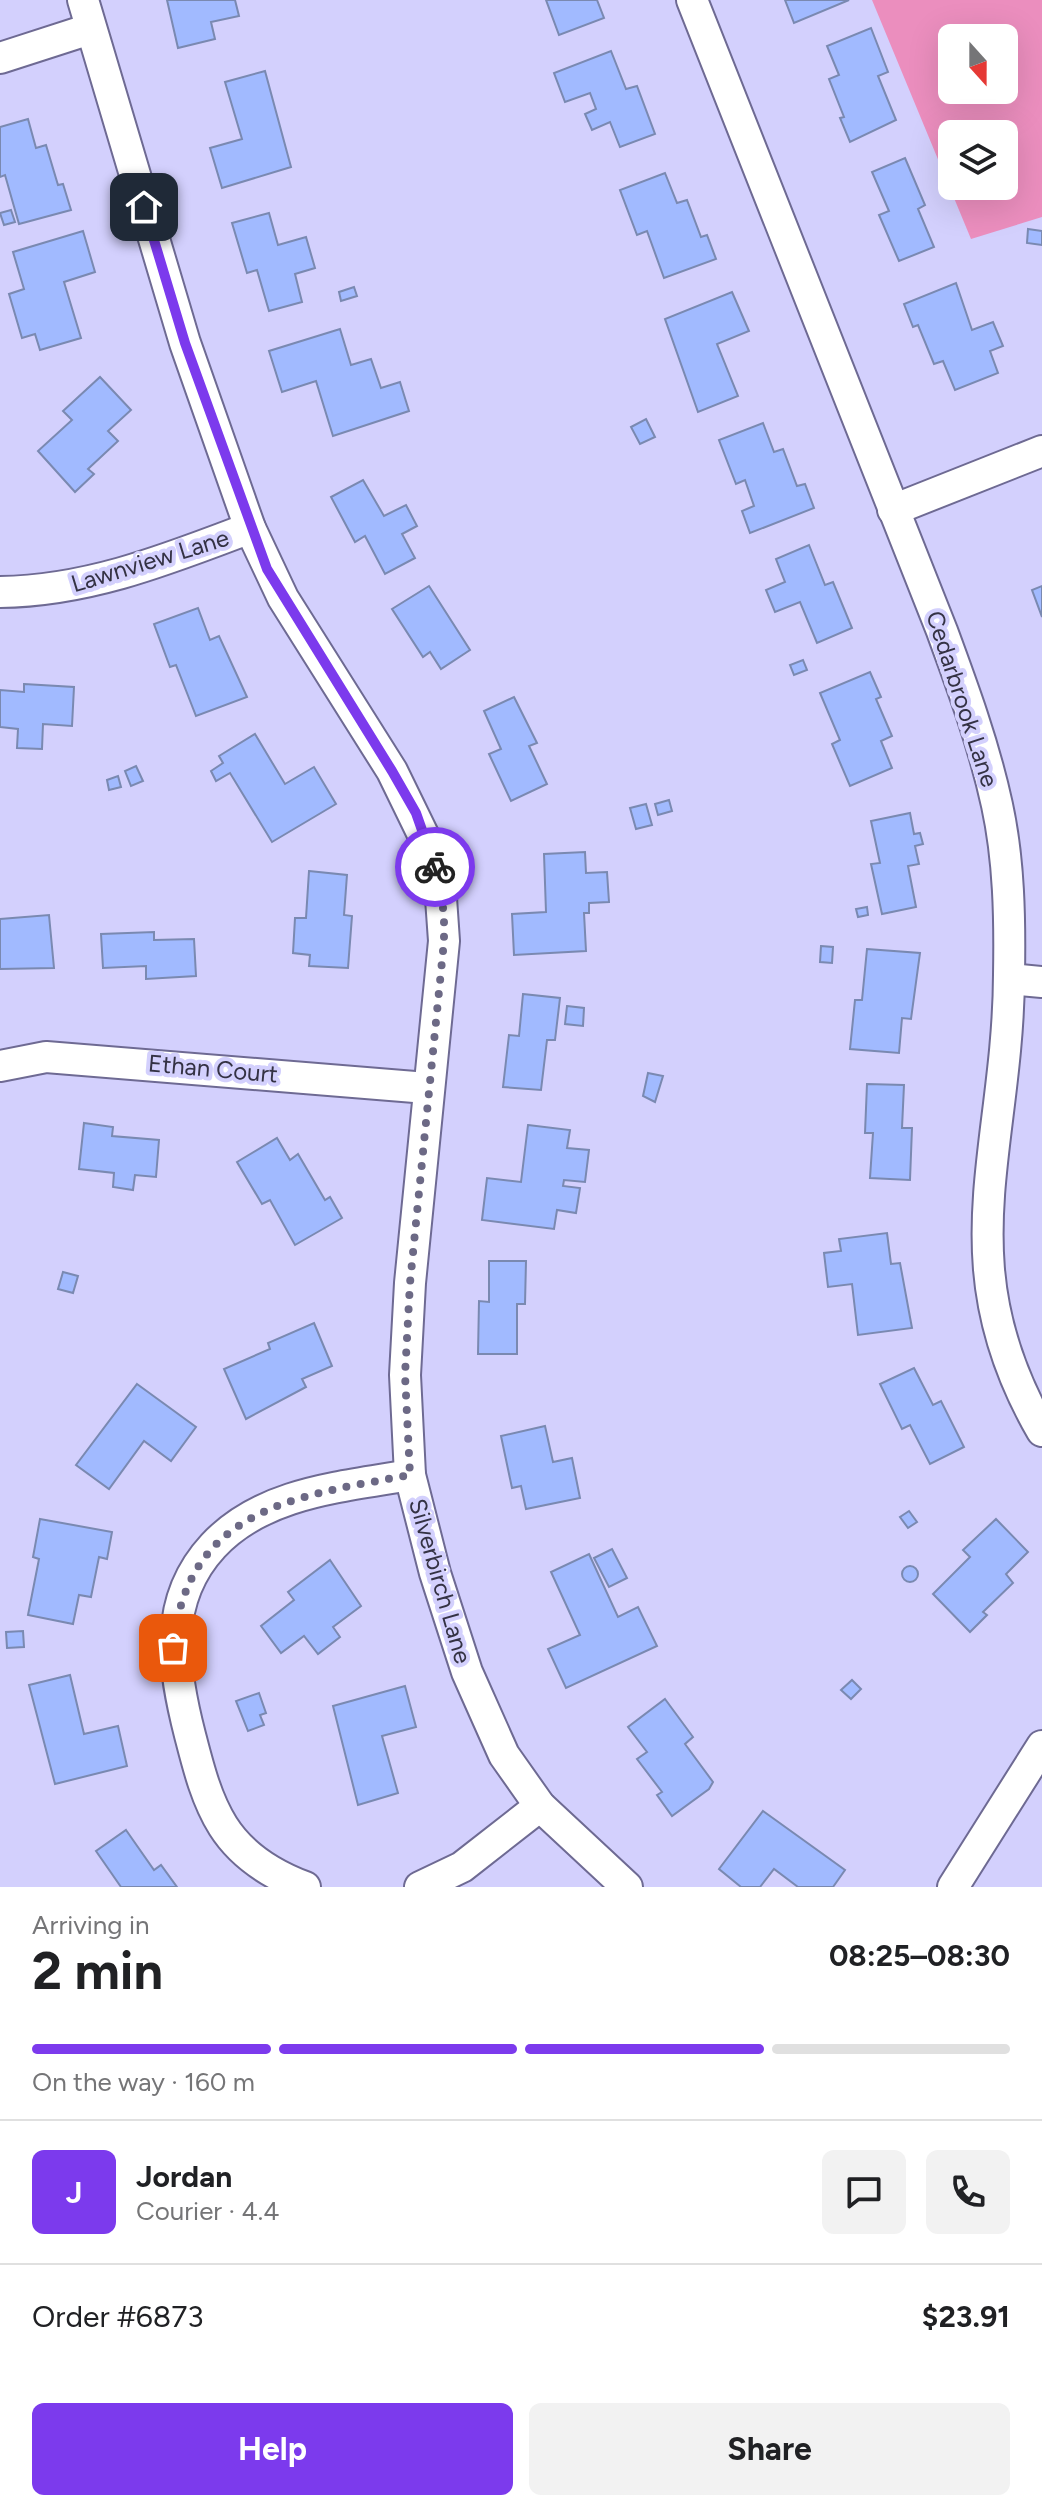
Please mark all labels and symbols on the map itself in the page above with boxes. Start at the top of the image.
north arrow [938,24,1018,104]
pin [110,173,178,241]
street label: Lawnview Lane [67,523,232,598]
street label: Cedarbrook Lane [920,607,1005,791]
courier [395,827,475,907]
street label: Ethan Court [147,1048,279,1089]
street label: Silverbirch Lane [403,1495,478,1667]
pin [139,1614,207,1682]

